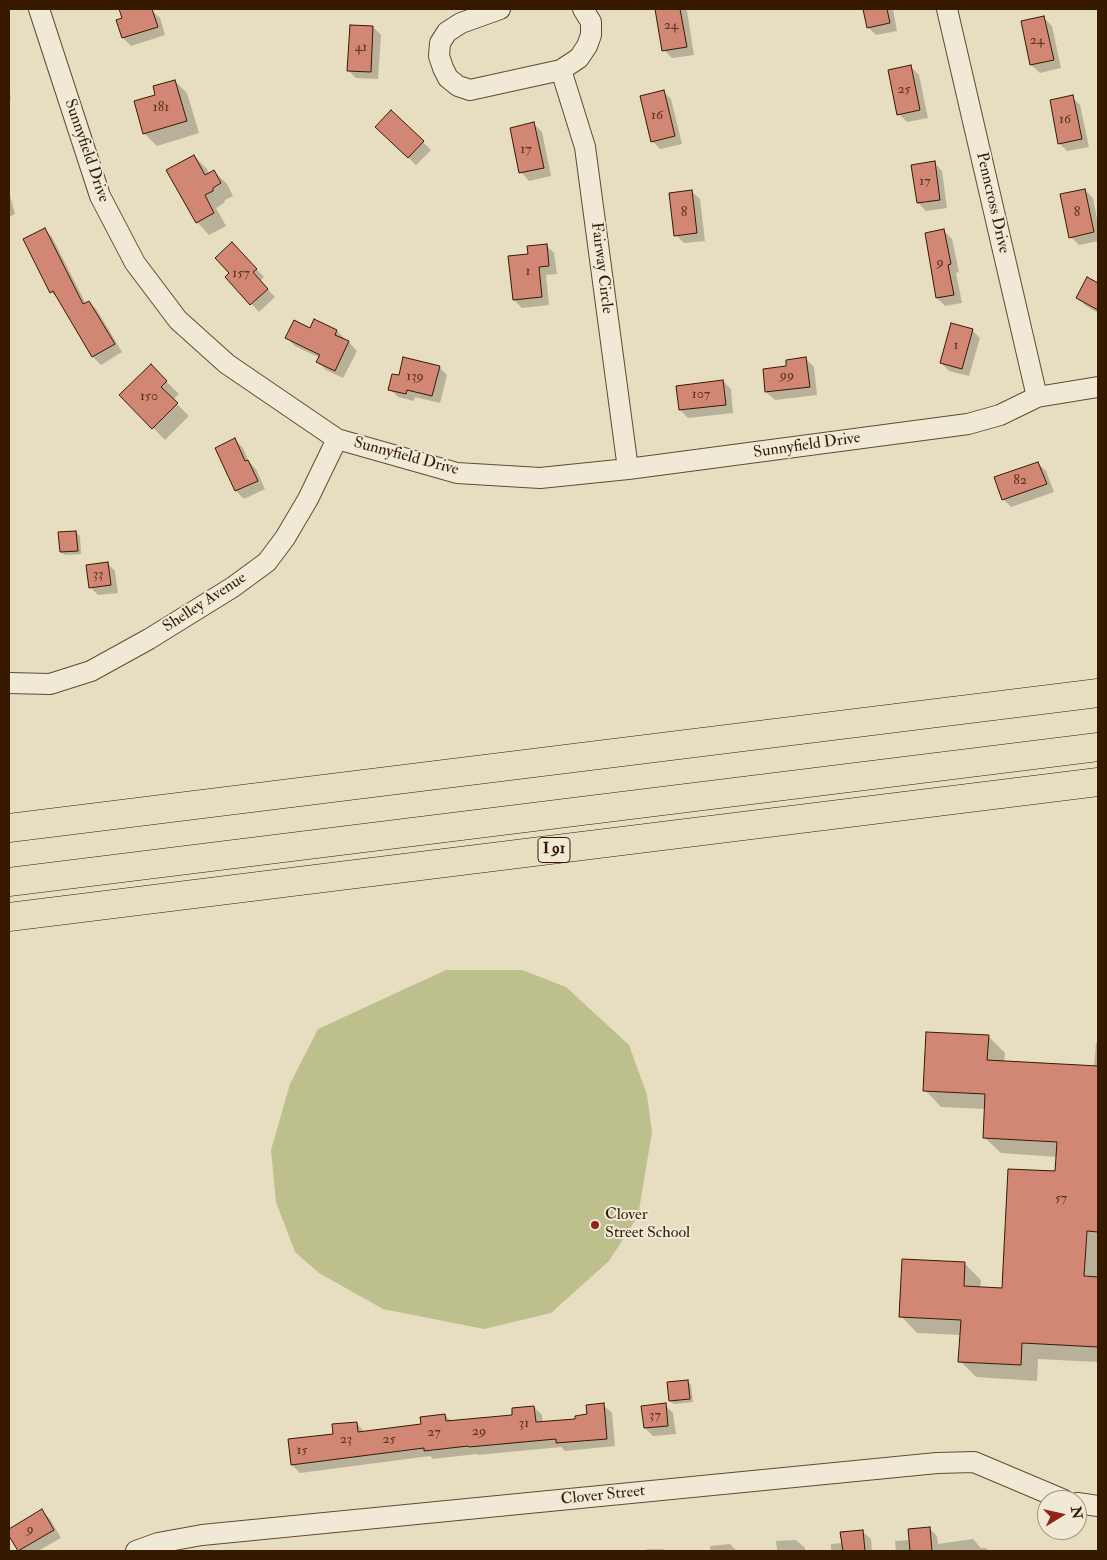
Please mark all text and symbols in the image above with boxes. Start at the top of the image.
house number: 24 [664,18,678,34]
house number: 24 [1030,33,1044,49]
house number: 41 [355,40,367,56]
house number: 25 [897,82,911,98]
street label: Sunnyfield Drive [59,97,113,205]
house number: 181 [153,100,169,116]
house number: 16 [651,108,663,124]
house number: 16 [1059,112,1071,128]
house number: 17 [520,142,532,158]
street label: Penncross Drive [971,151,1013,255]
house number: 17 [919,174,931,190]
house number: 8 [681,205,687,221]
house number: 8 [1074,205,1080,221]
street label: Fairway Circle [586,221,616,315]
house number: 9 [936,255,944,271]
house number: 1 [526,264,530,280]
house number: 157 [232,266,250,282]
house number: 1 [954,338,958,354]
house number: 99 [780,368,794,384]
house number: 139 [406,369,424,385]
house number: 107 [692,387,710,403]
house number: 150 [140,389,158,405]
street label: Sunnyfield Drive [752,429,862,463]
street label: Sunnyfield Drive [351,434,461,480]
house number: 82 [1013,473,1027,489]
house number: 33 [93,567,103,583]
street label: Shelley Avenue [160,569,250,637]
road number: I 91 [538,838,570,862]
house number: 57 [1055,1191,1067,1207]
place label: Clover Street School [605,1206,690,1244]
marker: Clover Street School [589,1219,601,1231]
house number: 37 [649,1408,661,1424]
house number: 31 [519,1416,529,1432]
house number: 29 [472,1424,486,1440]
house number: 27 [427,1425,441,1441]
house number: 23 [340,1432,352,1448]
house number: 25 [382,1432,396,1448]
house number: 15 [296,1443,308,1459]
street label: Clover Street [560,1482,646,1510]
north arrow [1037,1490,1087,1540]
text: N [1067,1505,1086,1520]
house number: 9 [26,1522,34,1538]

